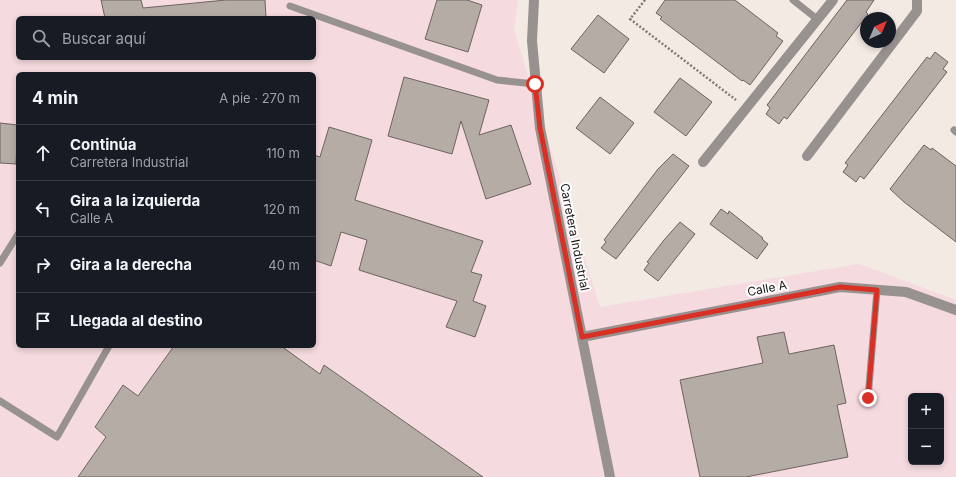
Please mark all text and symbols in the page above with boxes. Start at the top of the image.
north arrow [860,12,896,48]
search box [16,16,316,60]
icon: search [30,27,52,49]
text: Buscar aquí [62,29,146,48]
route start [526,75,544,93]
text: 4 min [32,88,78,108]
text: A pie · 270 m [219,90,300,106]
text: Continúa [70,135,137,154]
icon: ahead [32,142,54,164]
text: 110 m [266,145,300,161]
text: Carretera Industrial [70,154,188,170]
street label: Carretera Industrial [557,182,593,292]
text: Gira a la izquierda [70,191,200,210]
icon: left [32,198,54,220]
text: 120 m [264,201,300,217]
text: Calle A [70,210,113,226]
icon: right [32,254,54,276]
text: Gira a la derecha [70,255,192,274]
text: 40 m [268,257,300,273]
street label: Calle A [746,277,788,299]
icon: arrive [32,310,54,332]
text: Llegada al destino [70,311,203,330]
route end [859,389,877,407]
map controls [908,393,944,465]
button: + [908,393,944,429]
button: − [908,429,944,465]

